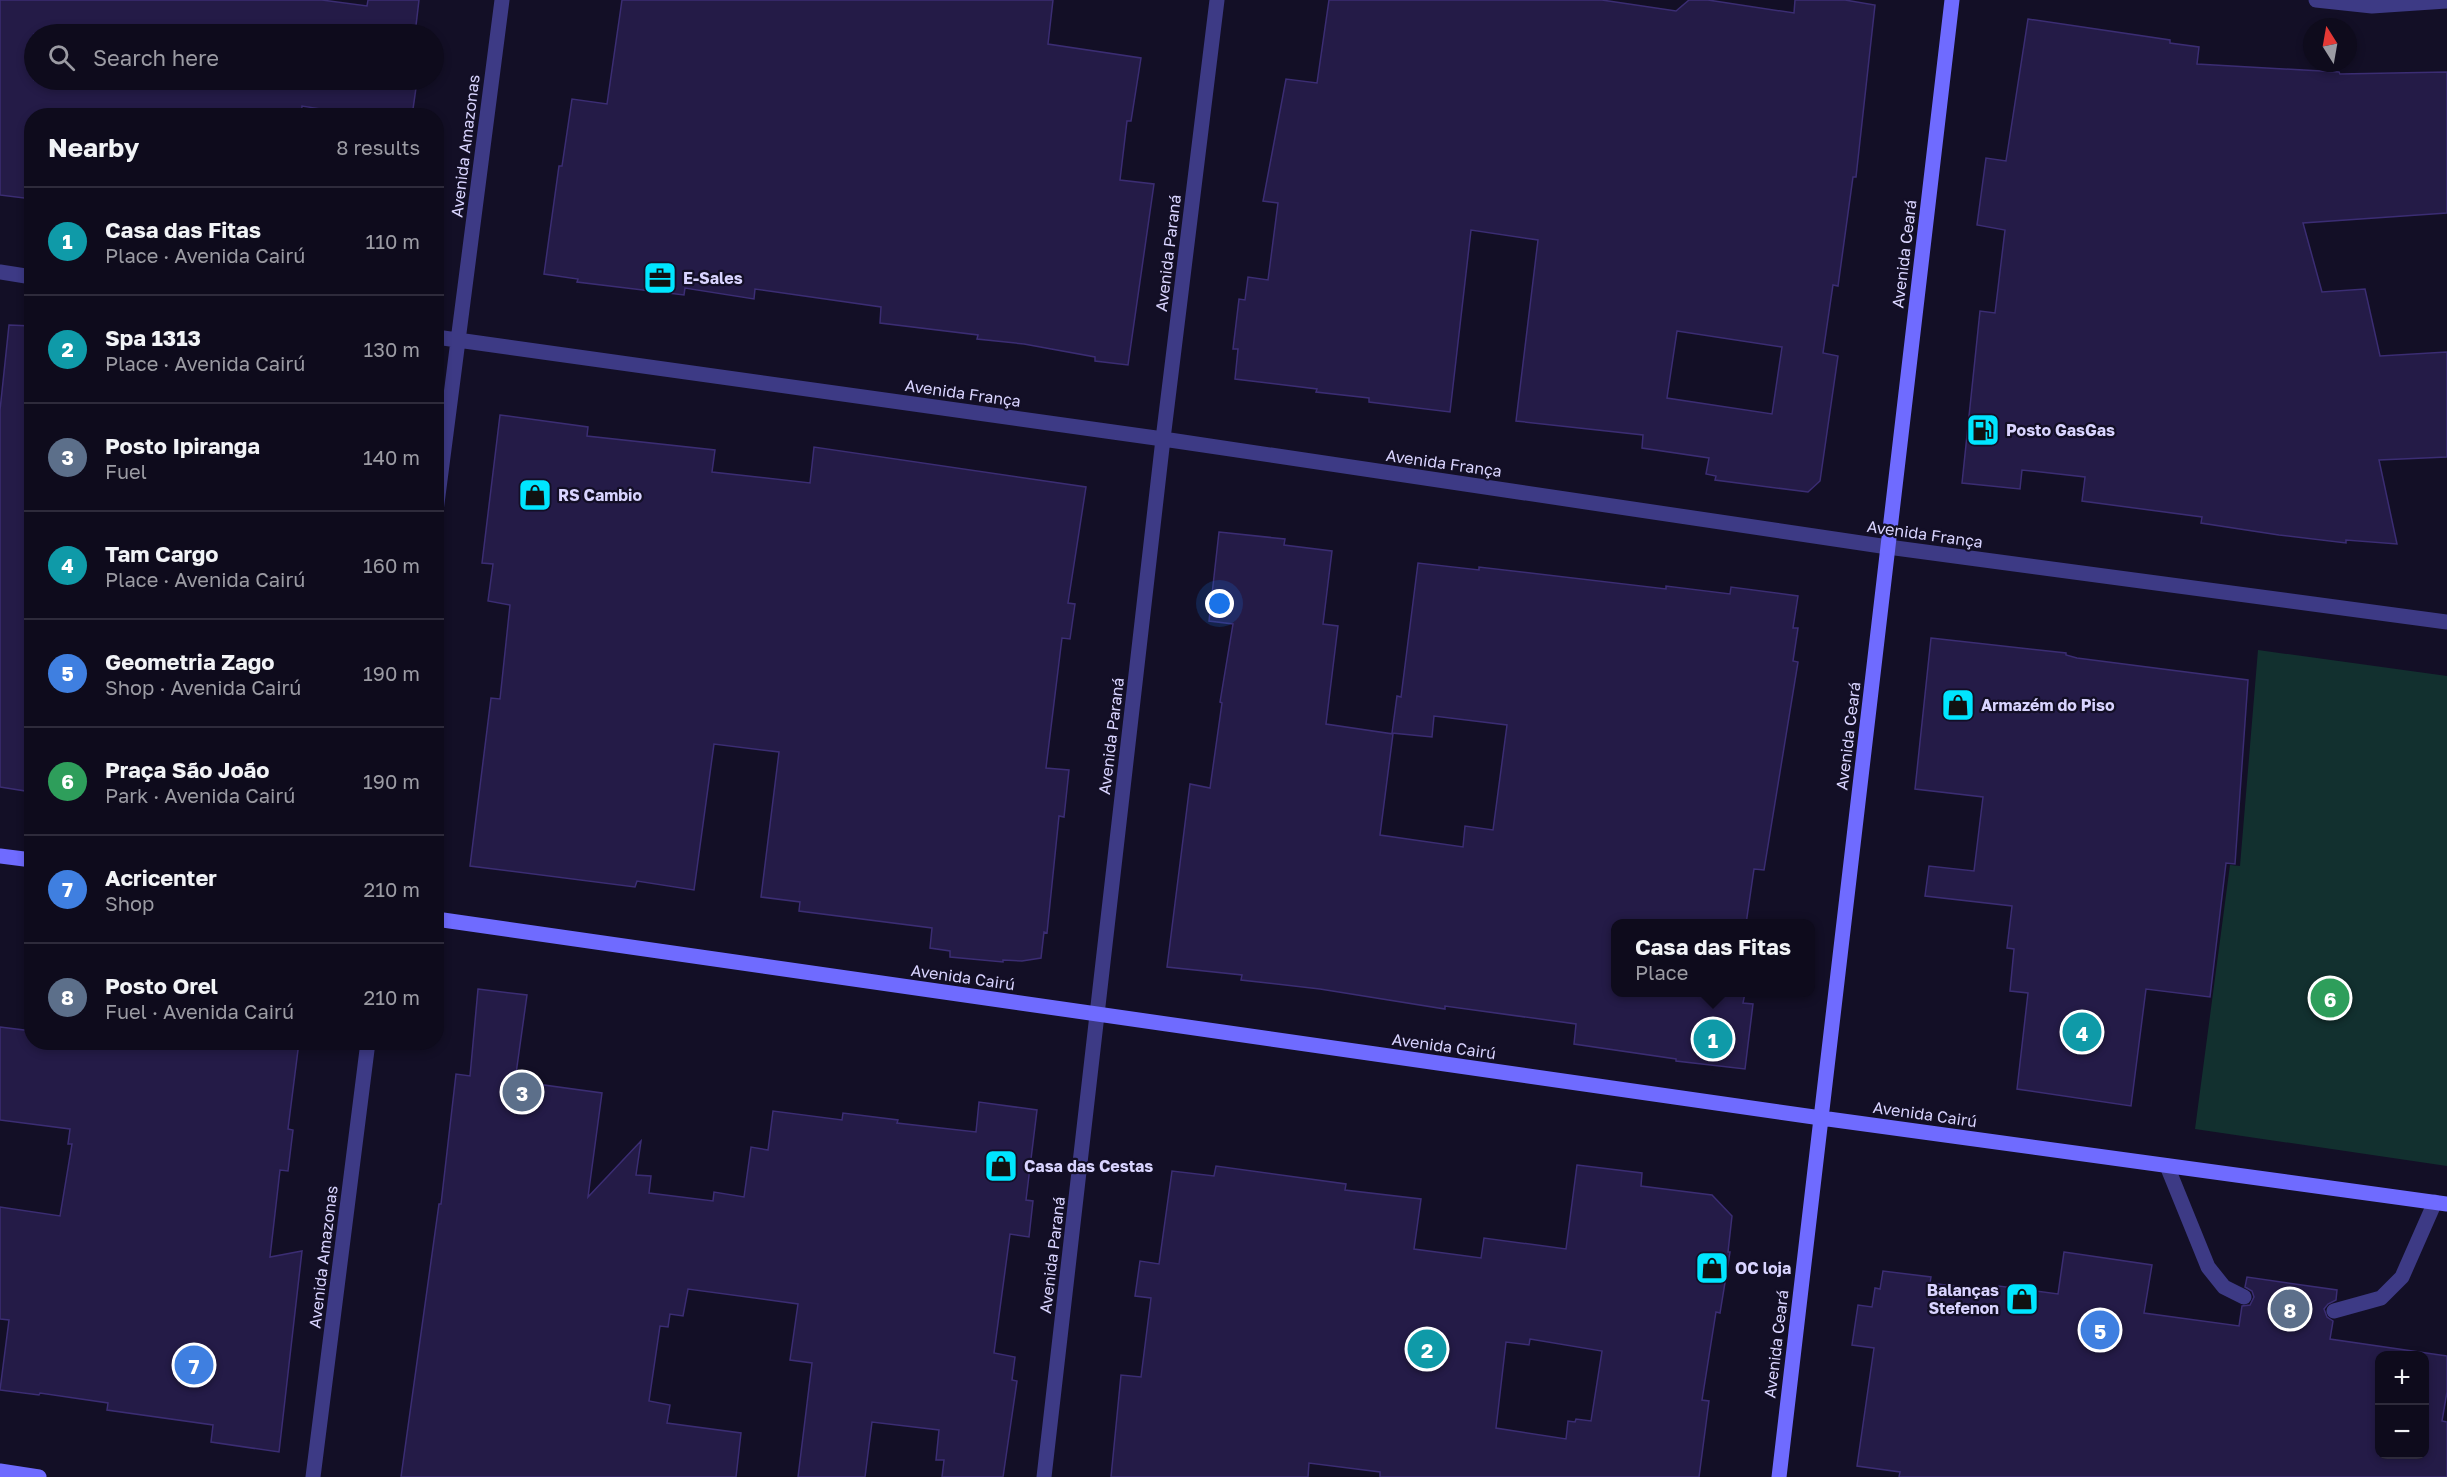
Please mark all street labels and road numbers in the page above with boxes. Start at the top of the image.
street label: Avenida Amazonas [446,73,484,219]
street label: Avenida Paraná [1151,193,1185,313]
street label: Avenida Ceará [1887,199,1921,309]
street label: Avenida França [904,375,1022,411]
street label: Avenida França [1385,445,1503,481]
street label: Avenida França [1866,516,1984,552]
street label: Avenida Paraná [1094,676,1128,796]
street label: Avenida Ceará [1831,681,1865,791]
street label: Avenida Cairú [910,960,1016,994]
street label: Avenida Cairú [1391,1029,1497,1063]
street label: Avenida Cairú [1872,1097,1978,1131]
street label: Avenida Amazonas [304,1184,342,1330]
street label: Avenida Paraná [1035,1195,1069,1315]
street label: Avenida Ceará [1759,1289,1793,1399]

